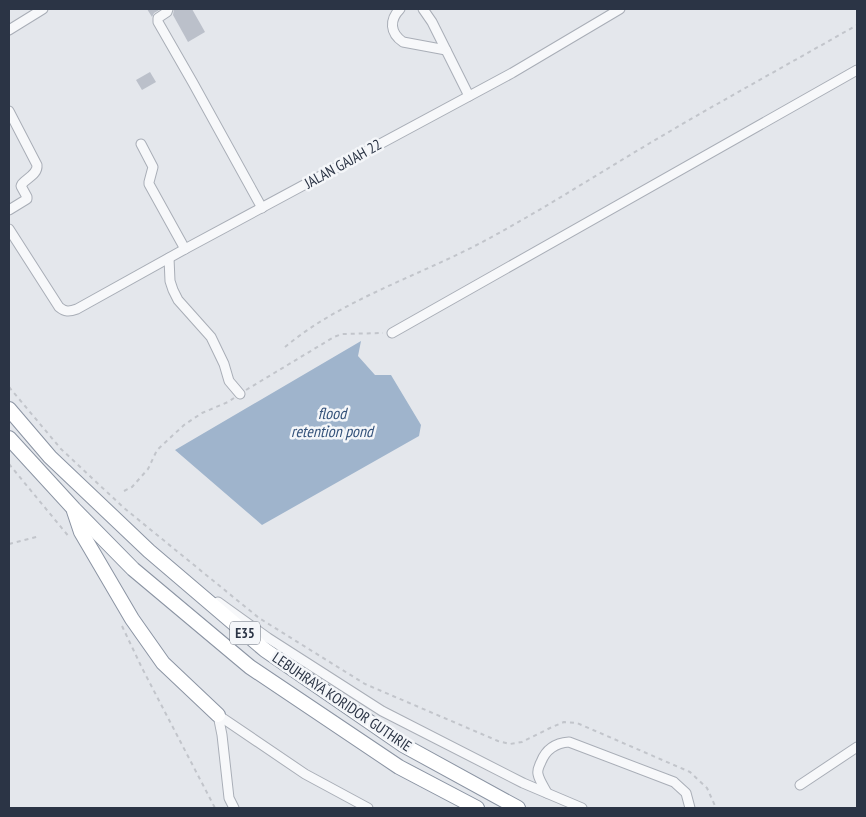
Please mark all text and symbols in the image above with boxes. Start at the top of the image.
street label: JALAN GAJAH 22 [300,135,385,193]
water label: flood retention pond [291,403,375,441]
road number: E35 [230,622,260,644]
street label: LEBUHRAYA KORIDOR GUTHRIE [269,648,416,755]

